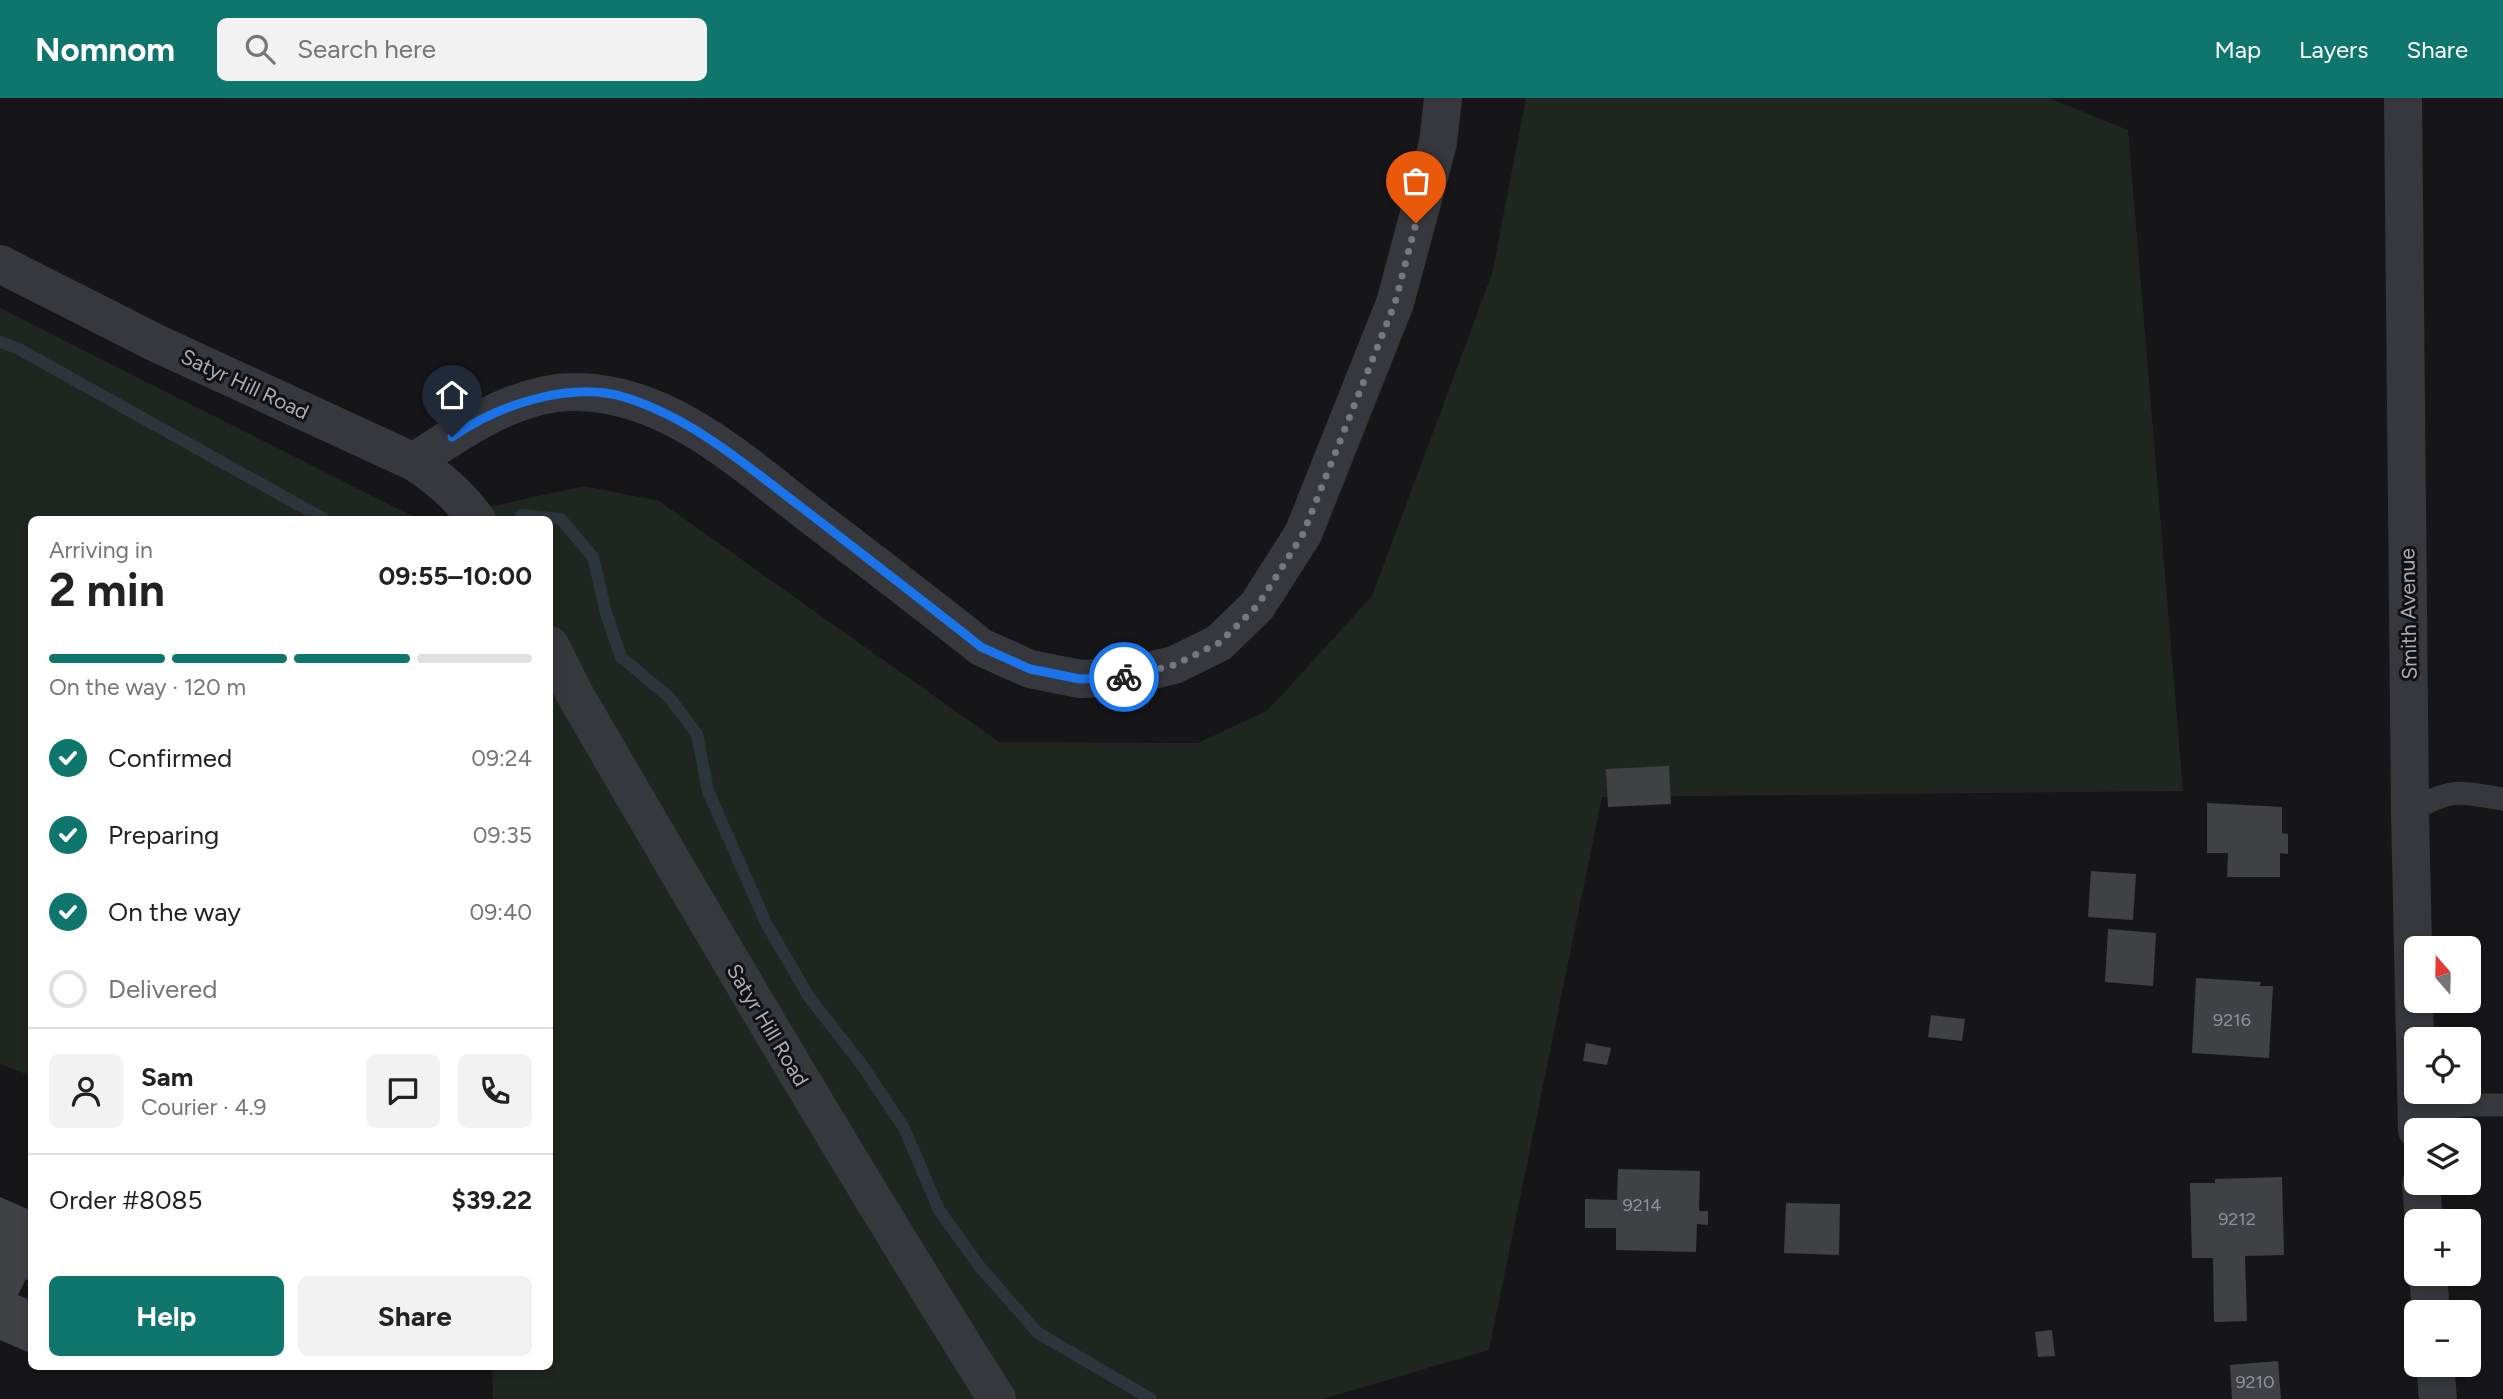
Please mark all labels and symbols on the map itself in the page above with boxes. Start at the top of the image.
pin [1386,151,1446,223]
street label: Satyr Hill Road [177,343,313,425]
pin [422,365,482,437]
street label: Smith Avenue [2394,548,2422,680]
courier [1089,642,1159,712]
north arrow [2404,936,2482,1013]
street label: Satyr Hill Road [722,959,814,1091]
house number: 9216 [2213,1009,2251,1031]
house number: 9214 [1623,1194,1661,1216]
house number: 9212 [2218,1208,2256,1230]
house number: 9210 [2235,1371,2275,1393]

